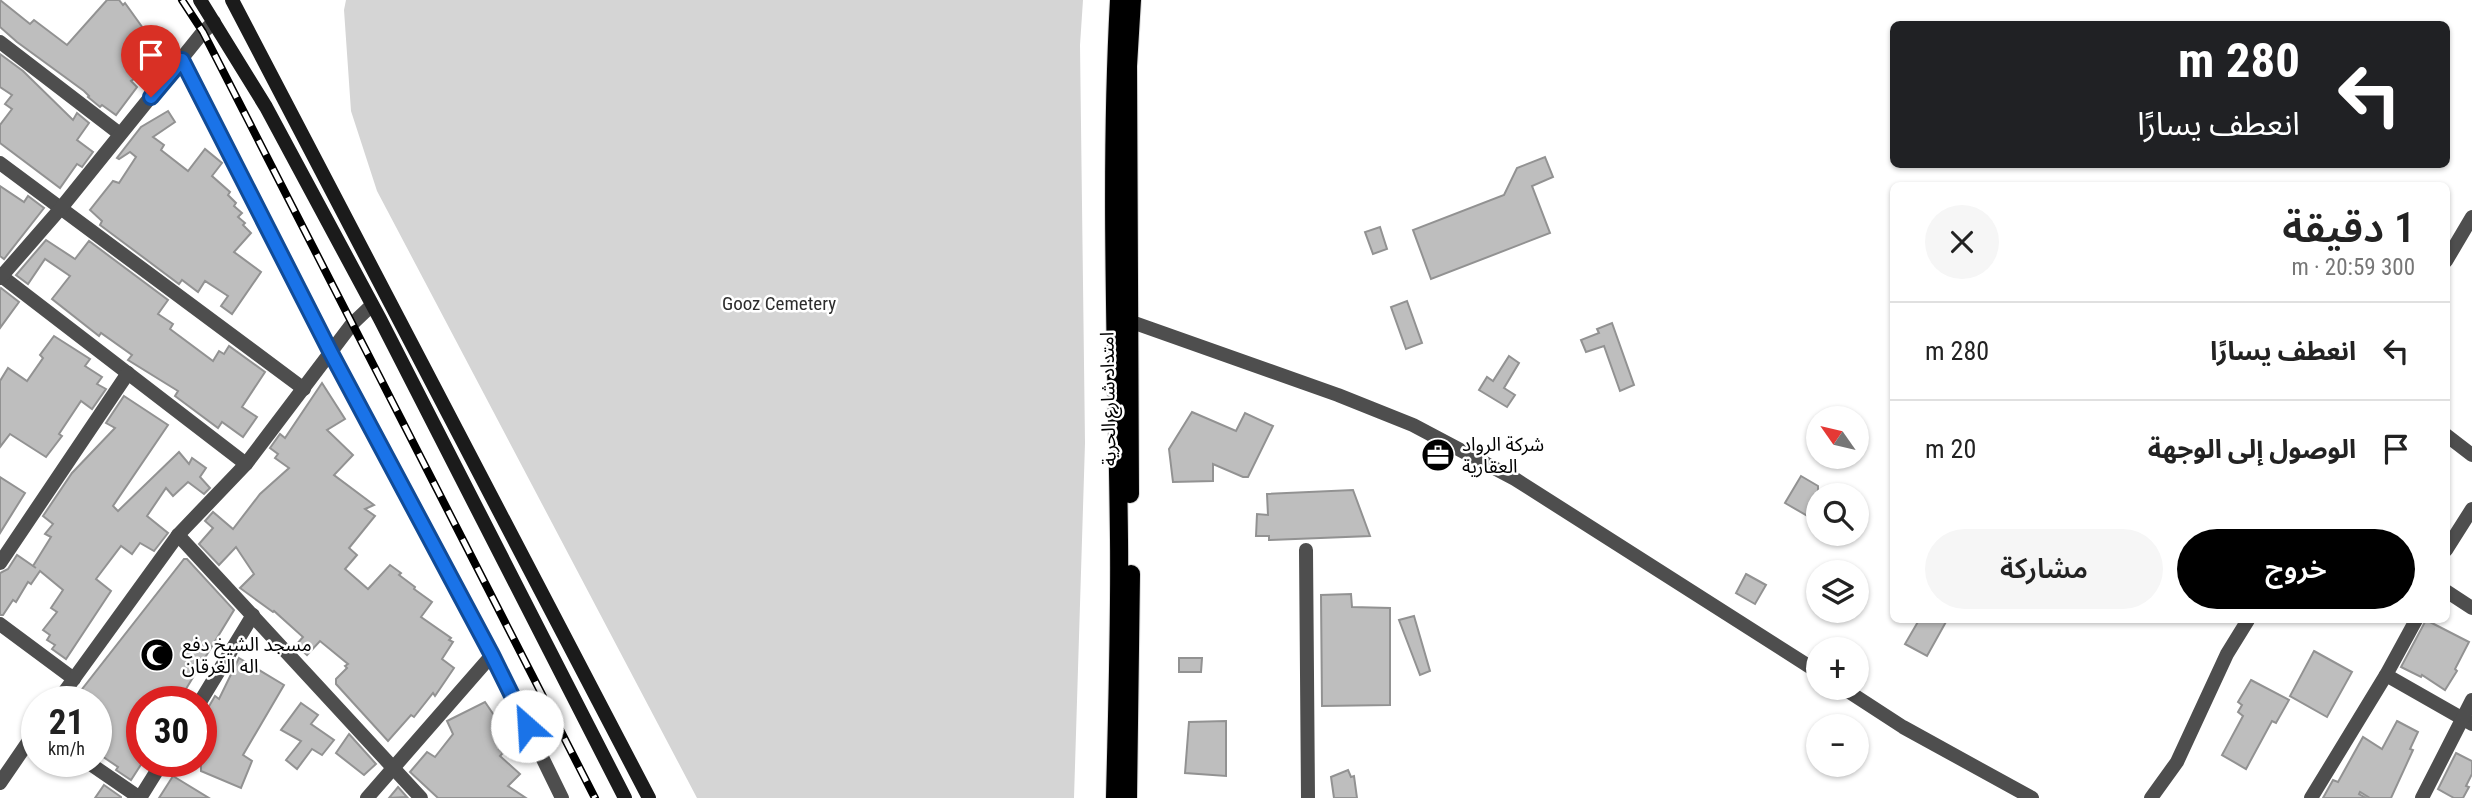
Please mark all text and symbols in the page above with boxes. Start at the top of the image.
pin [121,25,181,97]
text: 280 m [2178,32,2300,89]
icon: arrive [132,36,170,74]
icon: left [2324,49,2415,140]
text: انعطف يسارًا [2137,105,2300,143]
text: 1 دقيقة [2282,203,2415,252]
button: close [1925,205,1999,279]
text: 300 m · 20:59 [2291,254,2415,281]
park label: Gooz Cemetery [722,292,836,315]
street label: امتداد شارع الحرية [1095,332,1123,466]
icon: left [2377,332,2415,370]
text: 280 m [1925,336,1989,366]
text: انعطف يسارًا [2210,336,2356,366]
north arrow [1806,406,1869,469]
map controls [1806,406,1869,777]
icon: arrive [2377,430,2415,468]
place label: شركة الرواد العقارية [1462,433,1544,478]
text: 20 m [1925,434,1976,464]
text: الوصول إلى الوجهة [2148,434,2356,464]
office icon: شركة الرواد العقارية [1419,436,1457,474]
button: search [1806,483,1869,546]
button: مشاركة [1925,529,2163,609]
button: خروج [2177,529,2415,609]
button: layers [1806,560,1869,623]
place label: مسجد الشيخ دفع اله الغرقان [182,633,312,678]
mosque icon: مسجد الشيخ دفع اله الغرقان [138,636,176,674]
button: + [1806,637,1869,700]
speed limit sign: 30 [126,686,217,777]
position arrow [490,689,564,763]
text: 21 [49,702,84,743]
button: − [1806,714,1869,777]
text: km/h [48,738,85,759]

